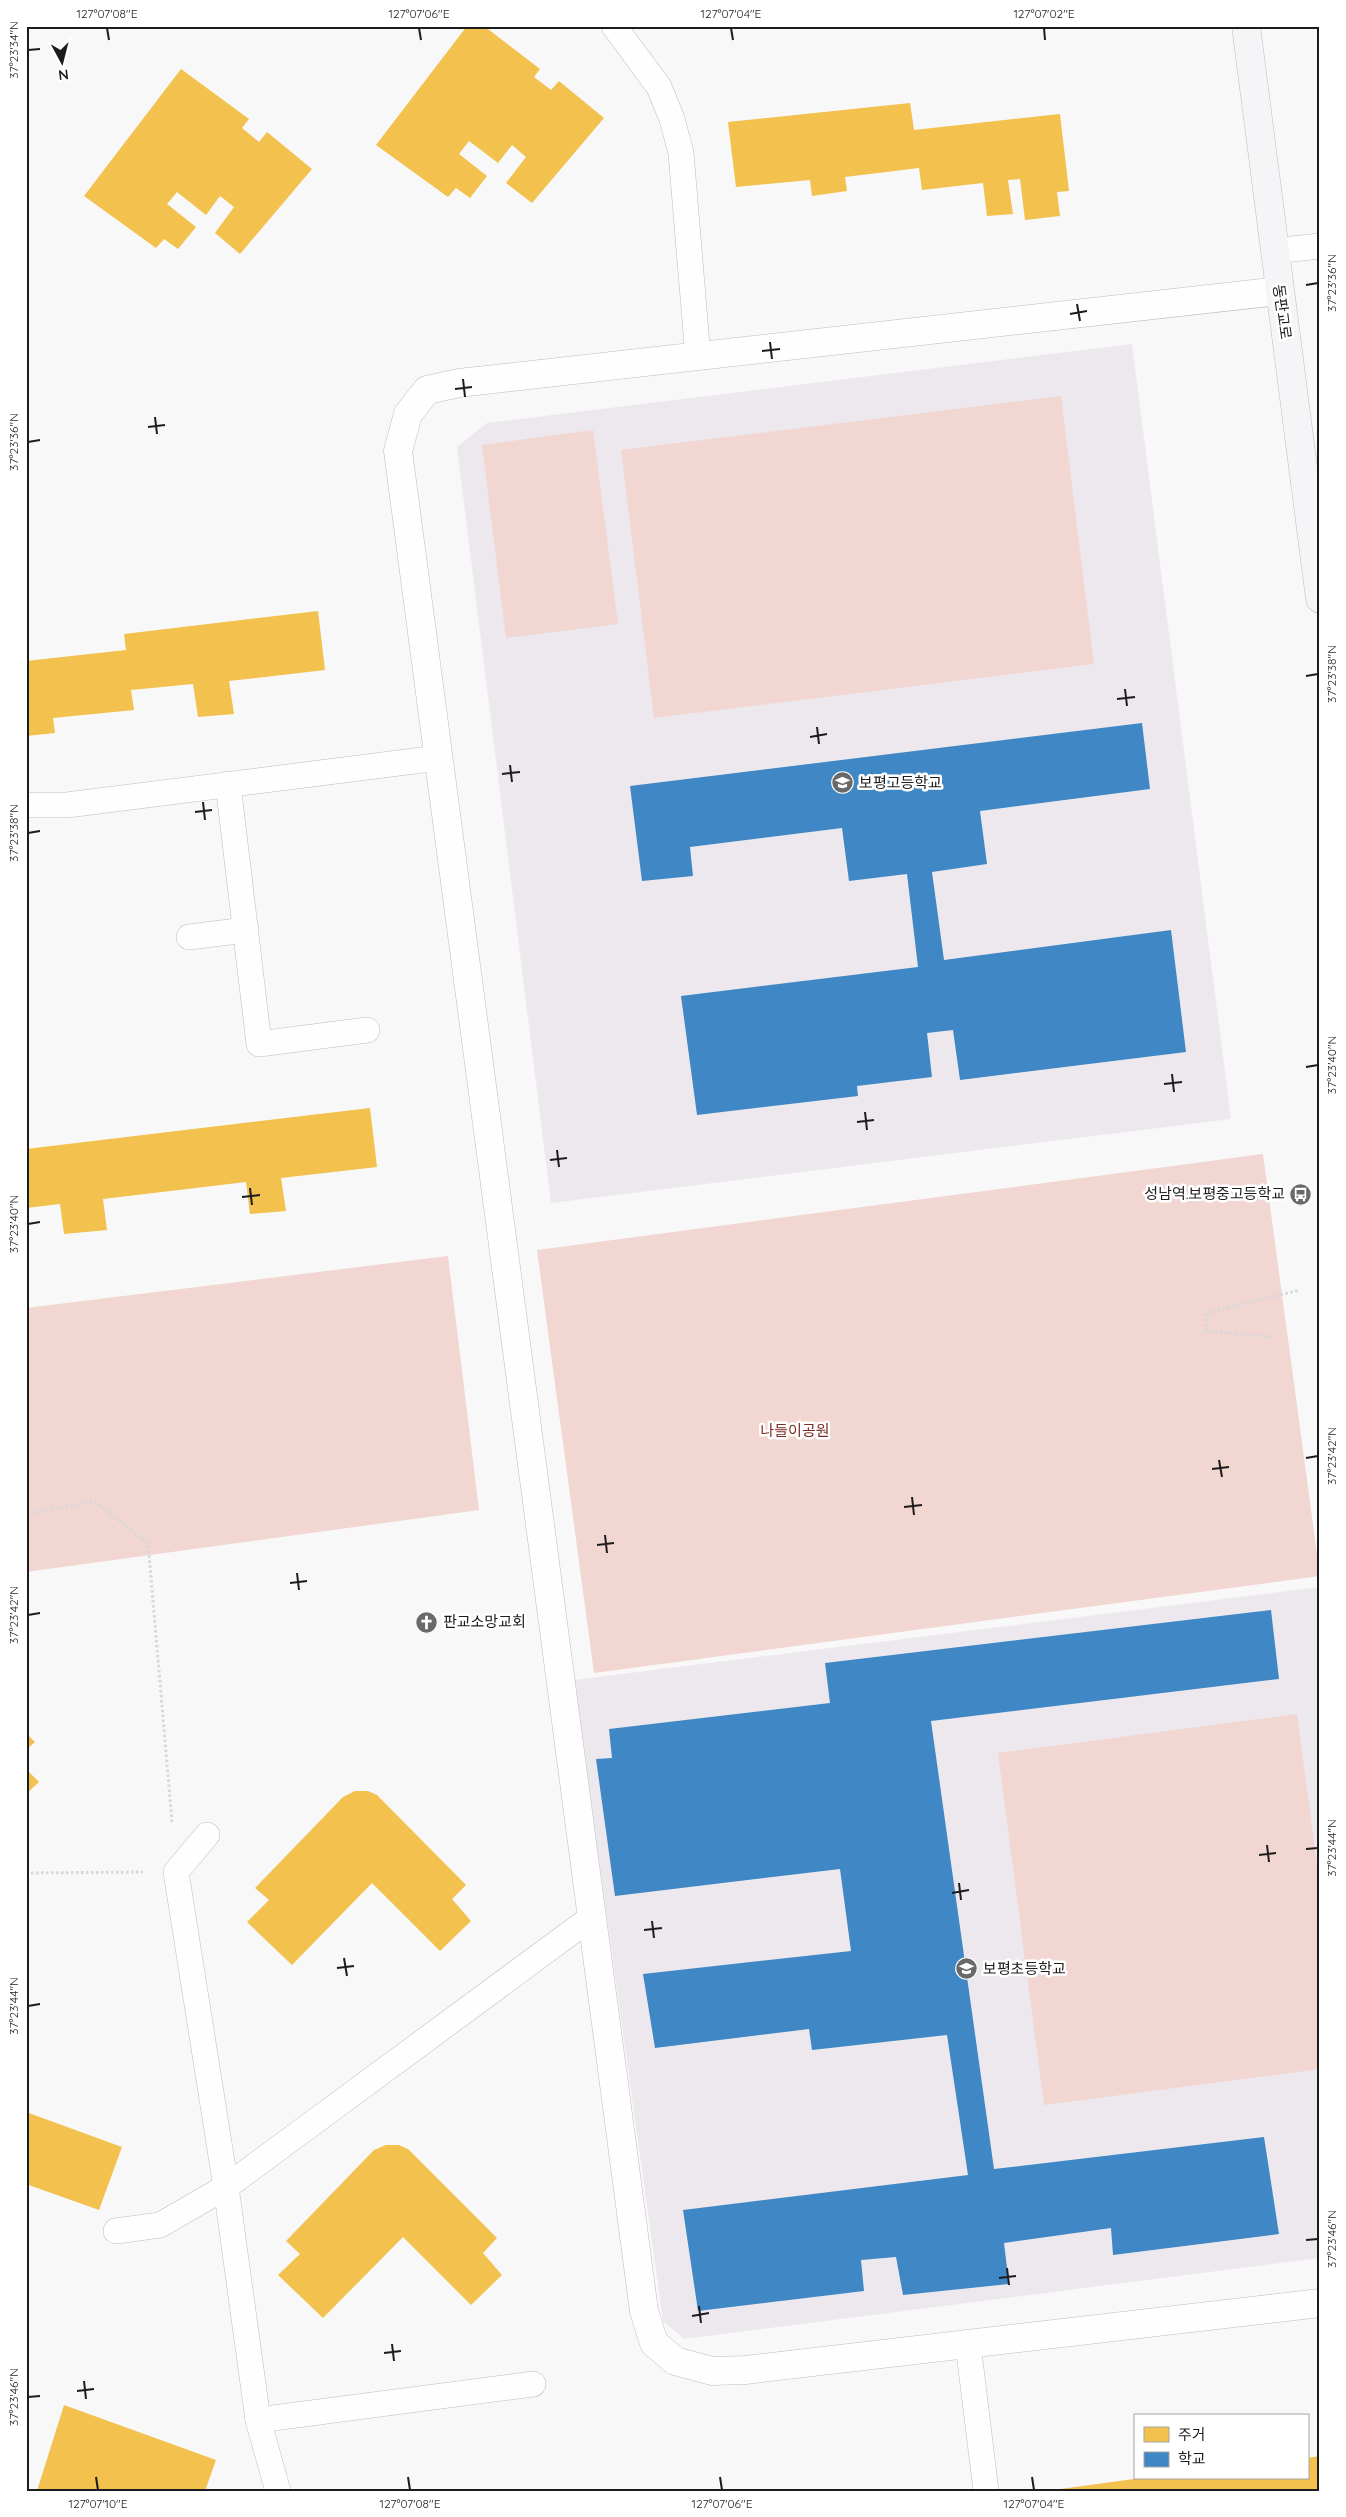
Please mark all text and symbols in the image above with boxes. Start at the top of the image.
text: 127°07'08"E [77,6,138,21]
text: 127°07'06"E [389,6,450,21]
text: 127°07'04"E [701,6,762,21]
text: 127°07'02"E [1013,6,1075,21]
text: 37°23'34"N [6,21,21,79]
north arrow [38,38,88,88]
text: N [57,65,70,84]
text: 37°23'36"N [1324,254,1339,312]
street label: 동판교로 [1269,283,1296,341]
text: 37°23'36"N [6,413,21,471]
text: 37°23'38"N [1324,645,1339,703]
school or university icon: 보평고등학교 [831,771,855,795]
place label: 보평고등학교 [859,773,942,792]
text: 37°23'38"N [6,804,21,862]
text: 37°23'40"N [1324,1036,1339,1094]
bus stop icon: 성남역.보평중고등학교 [1289,1182,1313,1206]
place label: 성남역.보평중고등학교 [1144,1184,1285,1203]
text: 37°23'40"N [6,1195,21,1253]
park label: 나들이공원 [760,1421,830,1440]
text: 37°23'42"N [1324,1427,1339,1485]
text: 37°23'42"N [6,1586,21,1644]
church icon: 판교소망교회 [415,1610,439,1634]
place label: 판교소망교회 [443,1612,526,1631]
text: 37°23'44"N [1324,1819,1339,1877]
school or university icon: 보평초등학교 [955,1957,979,1981]
place label: 보평초등학교 [983,1959,1066,1978]
text: 37°23'44"N [6,1977,21,2035]
text: 37°23'46"N [1324,2210,1339,2268]
text: 37°23'46"N [6,2368,21,2426]
legend [1134,2414,1308,2480]
text: 주거 [1178,2425,1206,2444]
text: 학교 [1178,2449,1206,2468]
text: 127°07'10"E [69,2496,128,2511]
text: 127°07'08"E [380,2496,441,2511]
text: 127°07'06"E [692,2496,753,2511]
text: 127°07'04"E [1004,2496,1065,2511]

